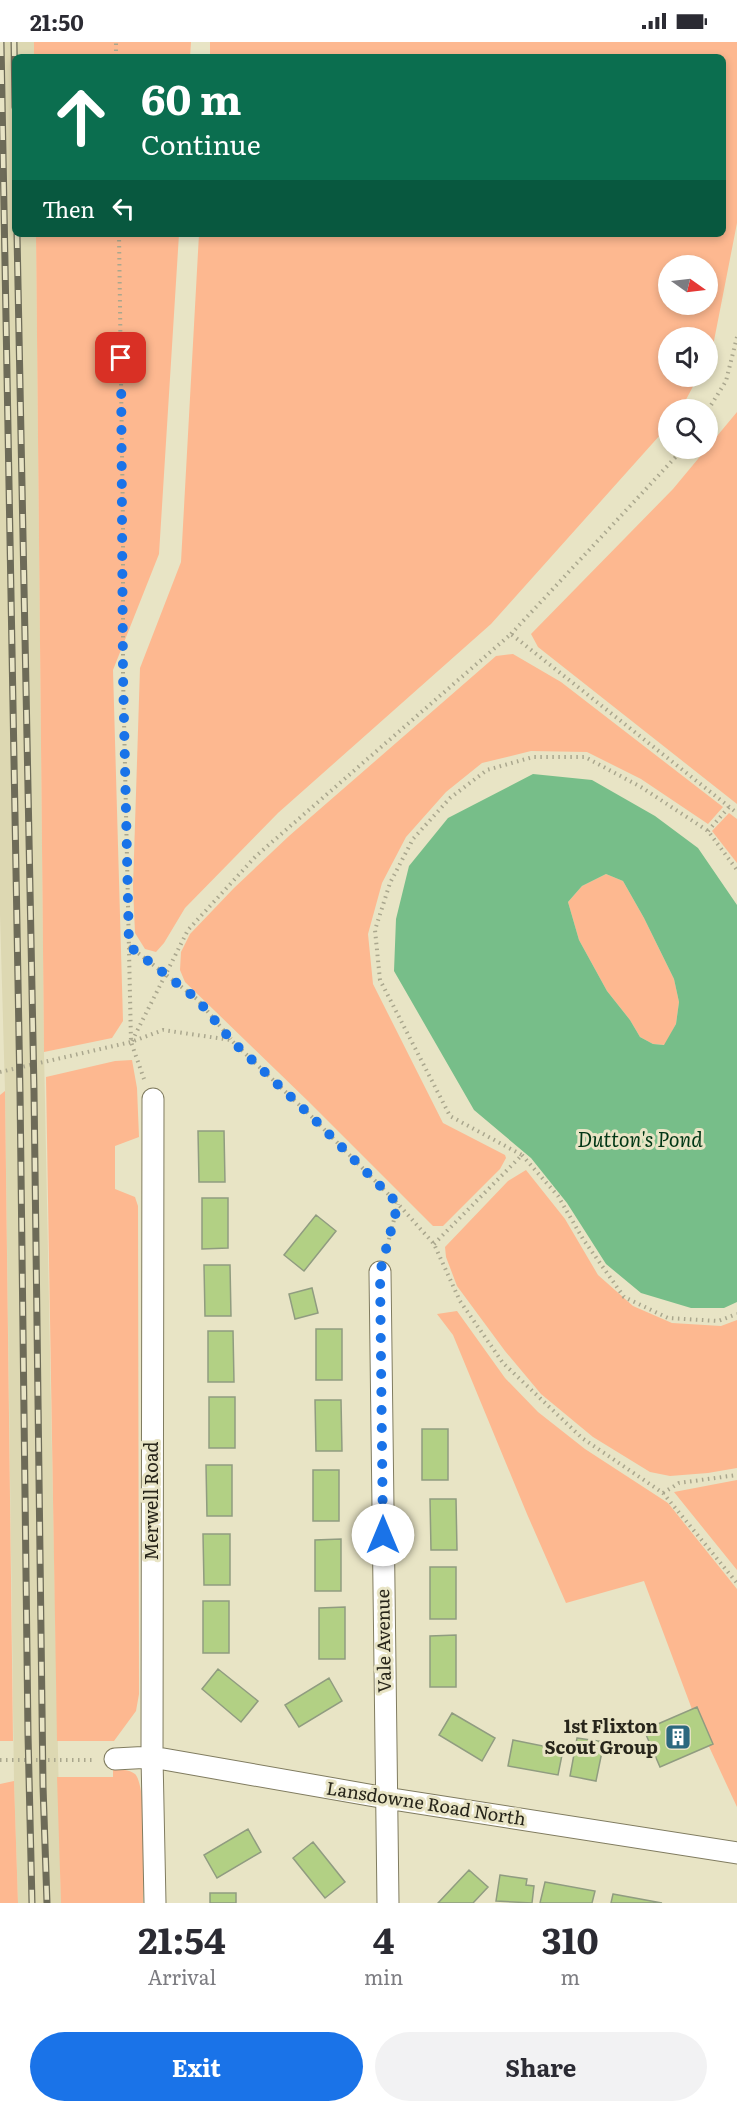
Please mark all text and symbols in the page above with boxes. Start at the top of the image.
text: 21:50 [30,5,84,38]
text: 60 m [141,66,242,128]
icon: ahead [42,78,120,156]
text: Continue [141,123,261,163]
text: Then [42,192,95,225]
icon: left [107,192,140,225]
north arrow [658,255,718,315]
map controls [658,255,718,459]
button: sound [658,327,718,387]
pin [95,332,146,383]
icon: arrive [104,341,137,374]
button: search [658,399,718,459]
water label: Dutton's Pond [577,1123,703,1153]
street label: Merwell Road [137,1442,164,1560]
position arrow [351,1503,415,1567]
street label: Vale Avenue [368,1589,397,1693]
place label: 1st Flixton Scout Group [544,1712,658,1760]
building icon: 1st Flixton Scout Group [663,1722,693,1752]
street label: Lansdowne Road North [324,1773,528,1832]
text: 21:54 [138,1912,226,1965]
text: 4 [373,1912,394,1965]
text: 310 [542,1912,599,1965]
text: Arrival [148,1961,216,1991]
text: min [364,1961,403,1991]
text: m [560,1961,580,1991]
button: Exit [30,2032,363,2101]
button: Share [375,2032,707,2101]

